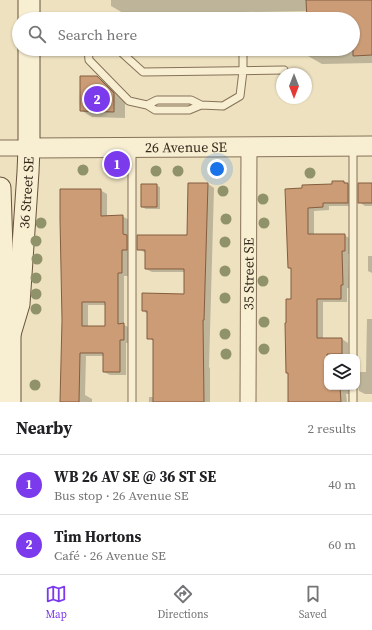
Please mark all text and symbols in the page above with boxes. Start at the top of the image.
search box [12,12,360,56]
icon: search [26,23,48,45]
text: Search here [58,24,137,45]
north arrow [276,68,312,104]
pin: 2 [84,84,110,114]
street label: 26 Avenue SE [145,137,227,157]
pin: 1 [104,149,130,179]
street label: 36 Street SE [14,156,39,229]
your location [207,159,227,179]
street label: 35 Street SE [238,238,259,310]
map controls [324,354,360,390]
button: layers [324,354,360,390]
text: Nearby [16,416,72,440]
text: 2 results [308,420,356,437]
text: WB 26 AV SE @ 36 ST SE [54,466,216,487]
text: 1 [25,476,33,493]
text: 40 m [328,476,356,493]
text: Bus stop · 26 Avenue SE [54,487,189,504]
text: Tim Hortons [54,526,141,547]
text: 2 [25,536,33,553]
text: 60 m [328,536,356,553]
text: Café · 26 Avenue SE [54,547,166,564]
tab: Map [45,583,67,622]
tab: Directions [157,583,208,622]
tab: Saved [299,583,327,622]

